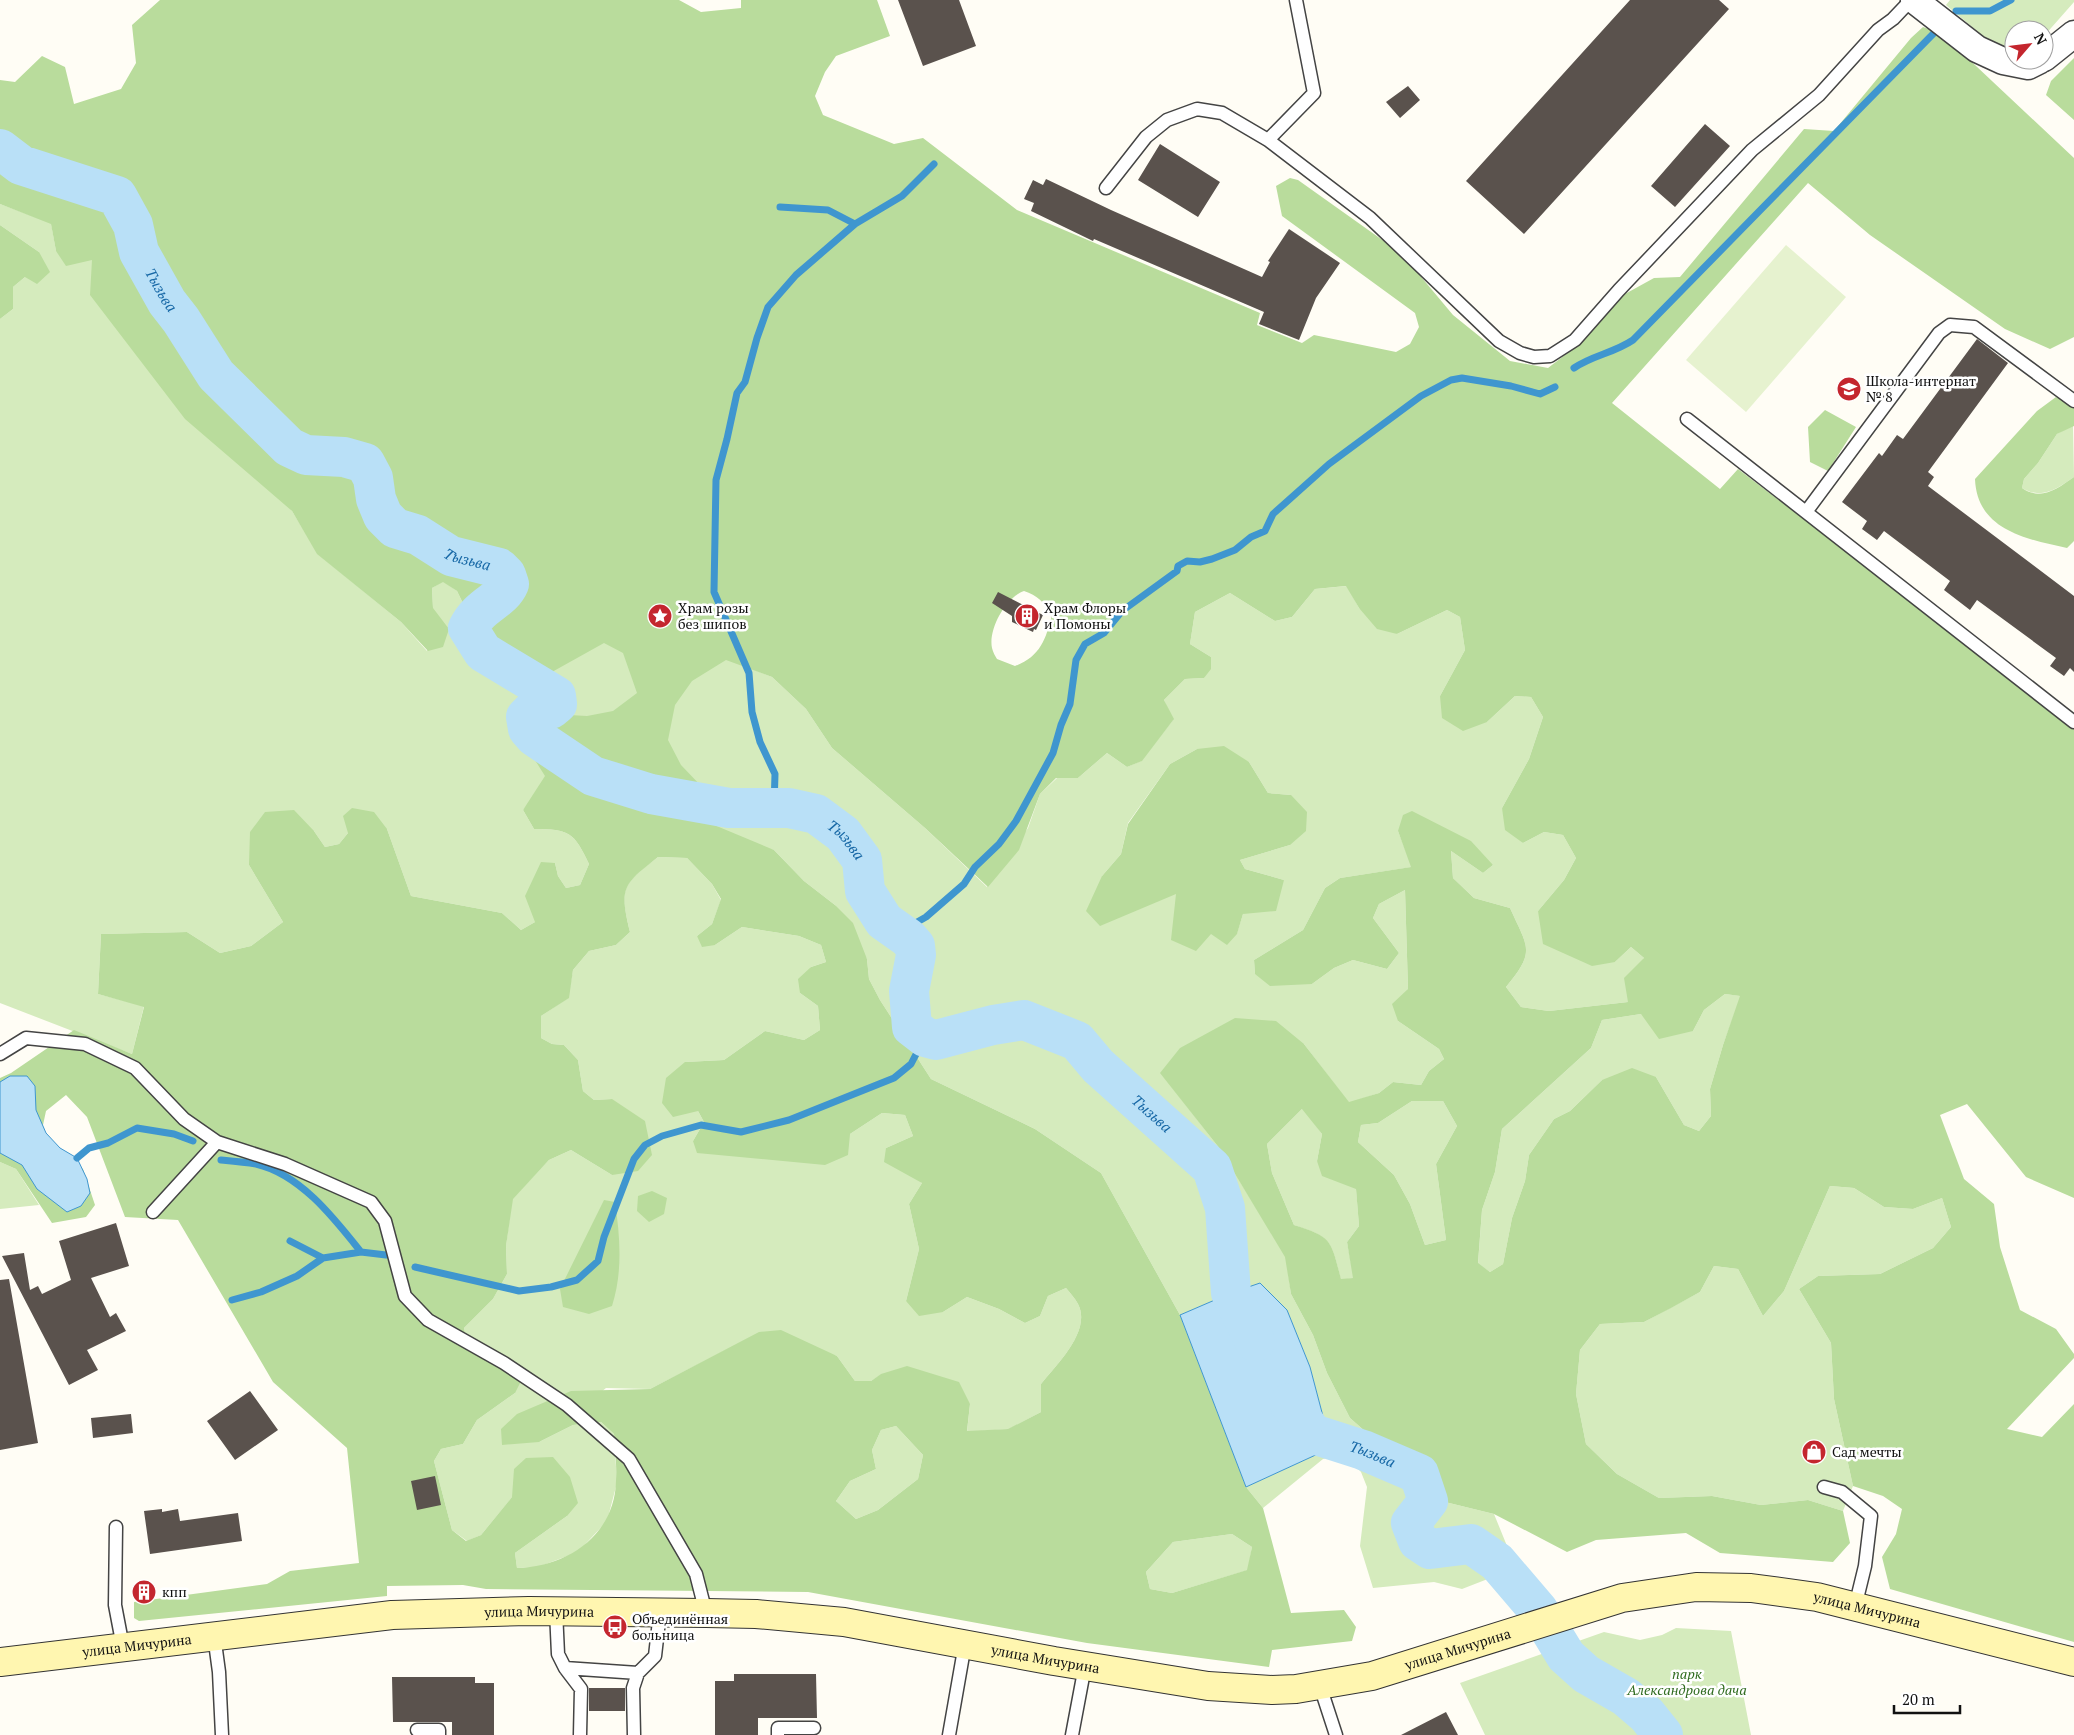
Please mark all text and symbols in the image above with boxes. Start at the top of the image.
north arrow [2004,20,2054,70]
text: N [2030,30,2052,48]
water label: Тызьва [141,264,182,316]
place label: Школа-интернат № 8 [1866,371,1976,406]
school or university icon: Школа-интернат № 8 [1836,376,1862,402]
water label: Тызьва [440,543,493,575]
place label: Храм розы без шипов [678,598,749,633]
place label: Храм Флоры и Помоны [1044,598,1126,633]
place icon: Храм розы без шипов [647,603,673,629]
building icon: Храм Флоры и Помоны [1014,603,1040,629]
water label: Тызьва [824,815,870,864]
water label: Тызьва [1128,1090,1177,1136]
water label: Тызьва [1347,1435,1399,1472]
shop icon: Сад мечты [1801,1439,1827,1465]
place label: Сад мечты [1832,1442,1902,1461]
building icon: кпп [131,1579,157,1605]
place label: кпп [162,1582,187,1601]
street label: улица Мичурина [1811,1586,1923,1632]
street label: улица Мичурина [483,1601,594,1621]
place label: Объединённая больница [632,1609,728,1644]
bus stop icon: Объединённая больница [602,1614,628,1640]
street label: улица Мичурина [1401,1623,1513,1674]
street label: улица Мичурина [80,1629,193,1661]
street label: улица Мичурина [989,1639,1101,1677]
park label: парк Александрова дача [1626,1664,1747,1699]
scale bar [1894,1682,1960,1714]
text: 20 m [1902,1689,1935,1709]

